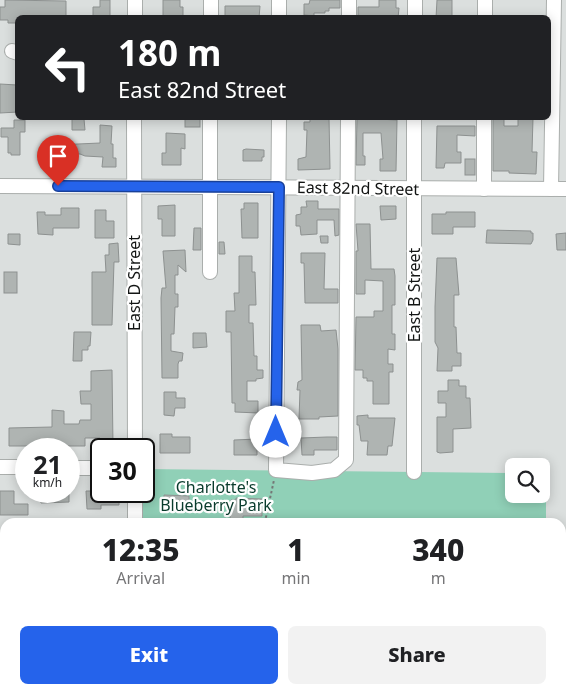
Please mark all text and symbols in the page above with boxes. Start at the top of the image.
text: 180 m [118,29,221,76]
icon: left [35,35,100,100]
text: East 82nd Street [118,74,286,104]
pin [37,135,79,186]
icon: arrive [44,142,72,170]
street label: East 82nd Street [297,176,420,200]
street label: East D Street [123,235,145,331]
street label: East B Street [403,247,425,342]
position arrow [249,405,301,457]
speed limit sign: 30 [90,438,155,503]
text: 21 [33,447,62,481]
map controls [505,458,550,503]
button: search [505,458,550,503]
text: km/h [33,474,62,491]
park label: Charlotte's Blueberry Park [160,476,272,516]
text: 12:35 [102,529,180,570]
text: 1 [287,529,305,570]
text: 340 [412,529,464,570]
text: Arrival [116,567,165,589]
text: min [281,567,310,589]
text: m [431,567,446,589]
button: Exit [20,626,278,684]
button: Share [288,626,546,684]

